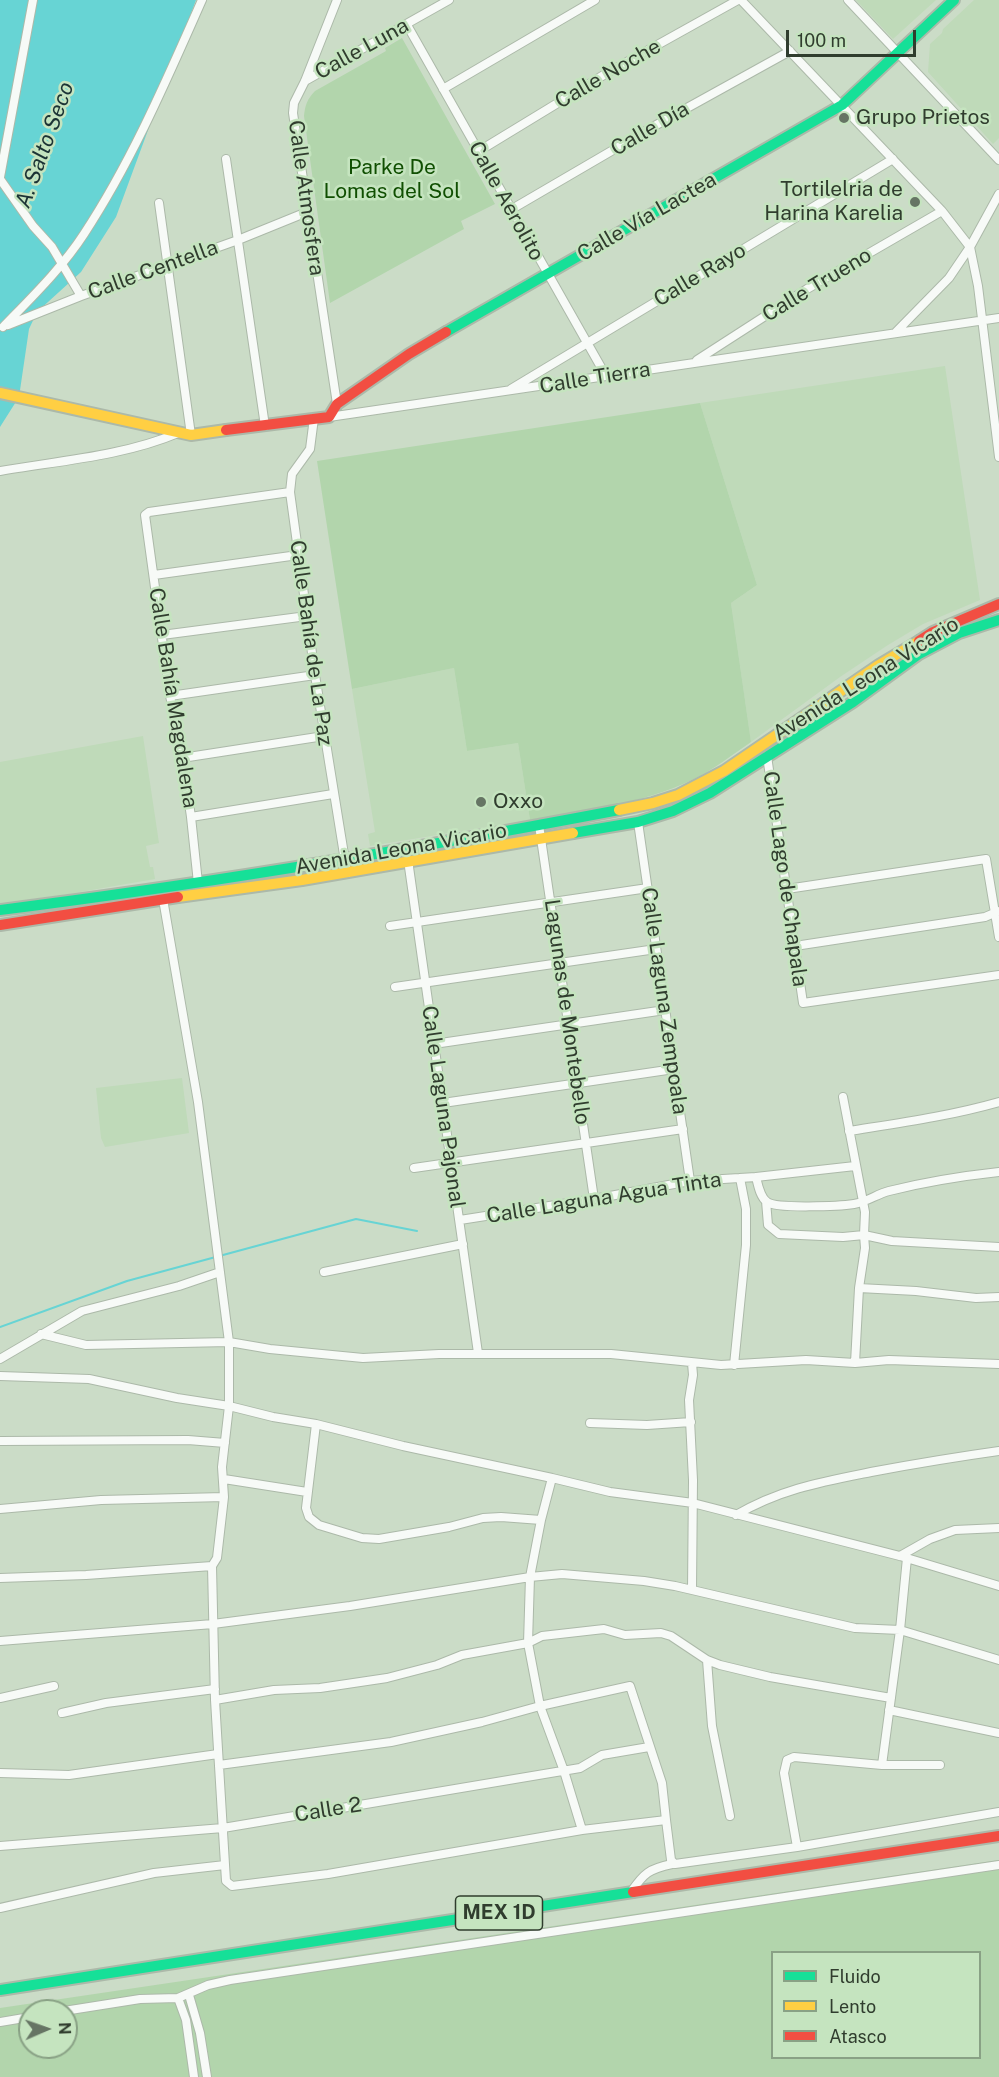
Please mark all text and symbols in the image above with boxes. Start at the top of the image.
street label: Calle Luna [311,13,413,85]
scale bar [789,18,920,56]
text: 100 m [797,30,846,51]
street label: Calle Noche [551,34,665,114]
water label: A. Salto Seco [10,78,80,212]
street label: Calle Día [606,97,694,161]
place label: Grupo Prietos [856,105,990,131]
marker: Grupo Prietos [837,111,851,125]
street label: Calle Atmosfera [283,119,329,277]
street label: Calle Aerolito [463,137,549,265]
park label: Parke De Lomas del Sol [323,155,461,205]
street label: Calle Vía Lactea [573,167,721,267]
place label: Tortilelria de Harina Karelia [764,177,903,227]
marker: Tortilelria de Harina Karelia [908,195,922,209]
street label: Calle Centella [85,235,221,305]
street label: Calle Rayo [649,238,751,312]
street label: Calle Trueno [758,243,876,327]
street label: Calle Tierra [538,357,652,399]
street label: Calle Bahía de La Paz [284,539,338,747]
street label: Calle Bahía Magdalena [143,586,203,810]
street label: Avenida Leona Vicario [768,612,964,746]
street label: Calle Lago de Chapala [757,770,813,988]
place label: Oxxo [493,789,543,815]
marker: Oxxo [474,795,488,809]
street label: Avenida Leona Vicario [293,818,509,880]
street label: Calle Laguna Zempoala [636,886,692,1116]
street label: Lagunas de Montebello [539,898,595,1126]
street label: Calle Laguna Pajonal [416,1004,470,1210]
street label: Calle Laguna Agua Tinta [485,1167,723,1229]
street label: Calle 2 [293,1792,363,1828]
road number: MEX 1D [456,1896,542,1930]
legend [771,1951,981,2059]
text: Fluido [829,1966,881,1987]
text: Lento [829,1996,876,2017]
north arrow [18,1999,78,2059]
text: N [55,2022,74,2035]
text: Atasco [829,2026,887,2047]

